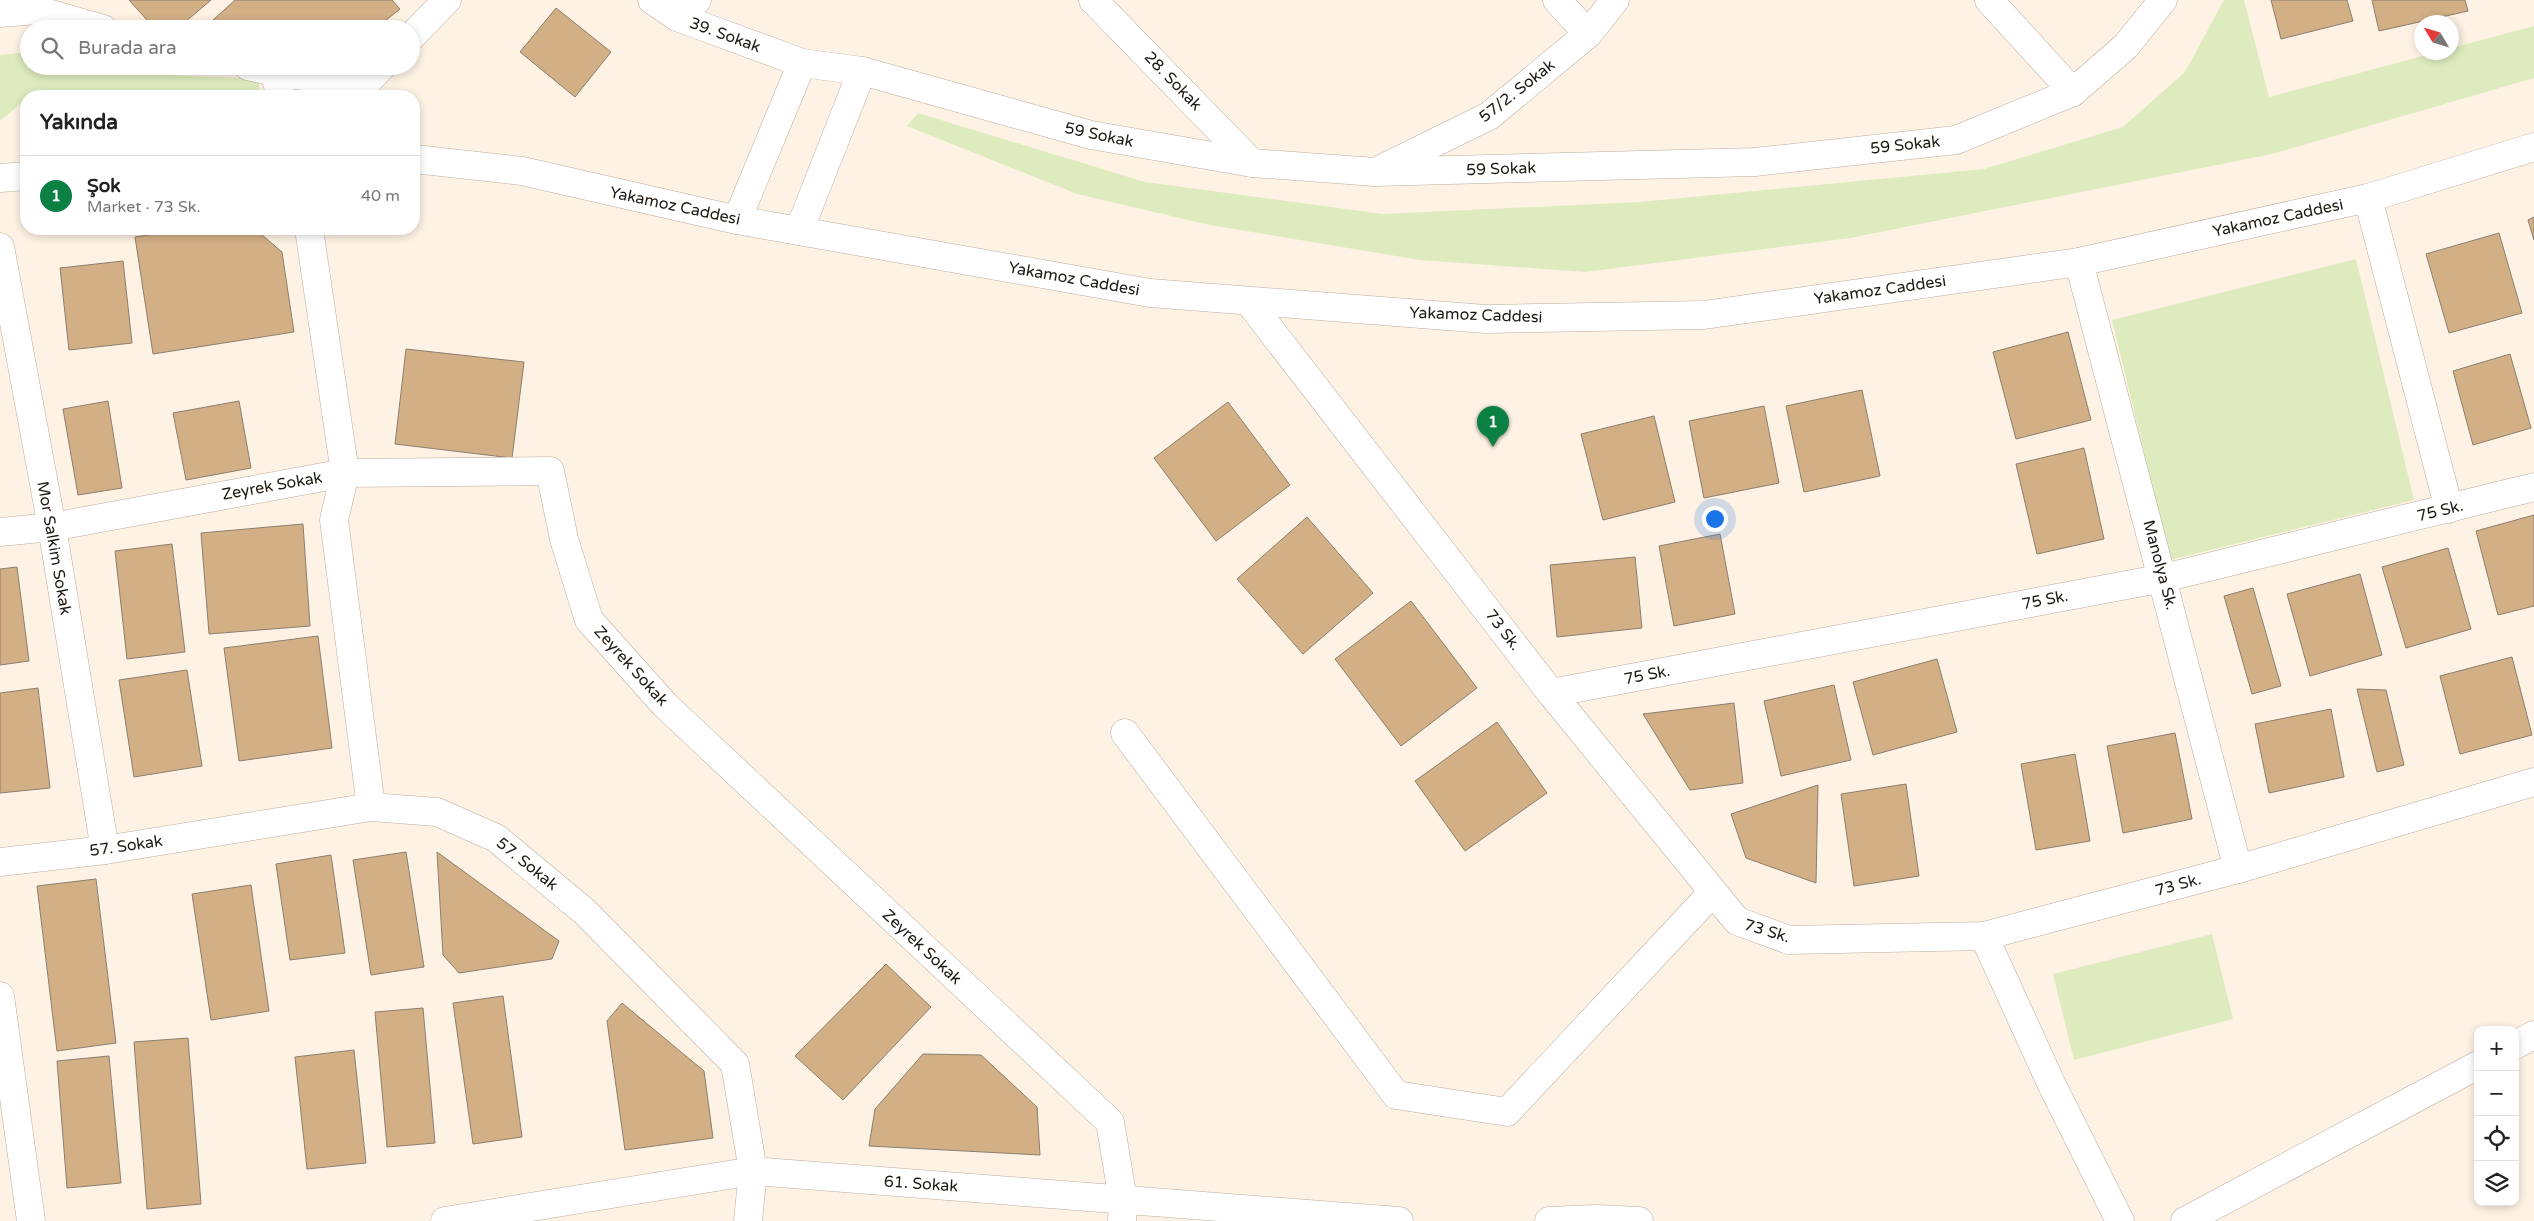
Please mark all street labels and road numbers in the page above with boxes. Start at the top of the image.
street label: 39. Sokak [687,13,764,57]
street label: 28. Sokak [1140,47,1206,115]
street label: 57/2. Sokak [1475,55,1559,127]
street label: 59 Sokak [1063,118,1136,152]
street label: 59 Sokak [1869,131,1941,159]
street label: 59 Sokak [1466,158,1537,180]
street label: Yakamoz Caddesi [608,182,742,230]
street label: Yakamoz Caddesi [2211,194,2345,242]
street label: Yakamoz Caddesi [1007,258,1141,300]
street label: Yakamoz Caddesi [1813,271,1947,309]
street label: Yakamoz Caddesi [1409,303,1543,327]
street label: Zeyrek Sokak [220,467,324,505]
street label: Mor Salkim Sokak [32,480,76,617]
street label: 75 Sk. [2415,496,2465,526]
street label: Manolya Sk. [2138,518,2182,612]
street label: 75 Sk. [2020,586,2070,614]
street label: 73 Sk. [1481,605,1525,655]
street label: Zeyrek Sokak [590,622,673,711]
street label: 75 Sk. [1622,661,1672,689]
street label: 57. Sokak [88,831,164,861]
street label: 57. Sokak [492,833,562,895]
street label: 73 Sk. [2153,869,2203,901]
street label: Zeyrek Sokak [878,905,966,989]
street label: 73 Sk. [1742,915,1792,947]
street label: 61. Sokak [883,1171,959,1197]

